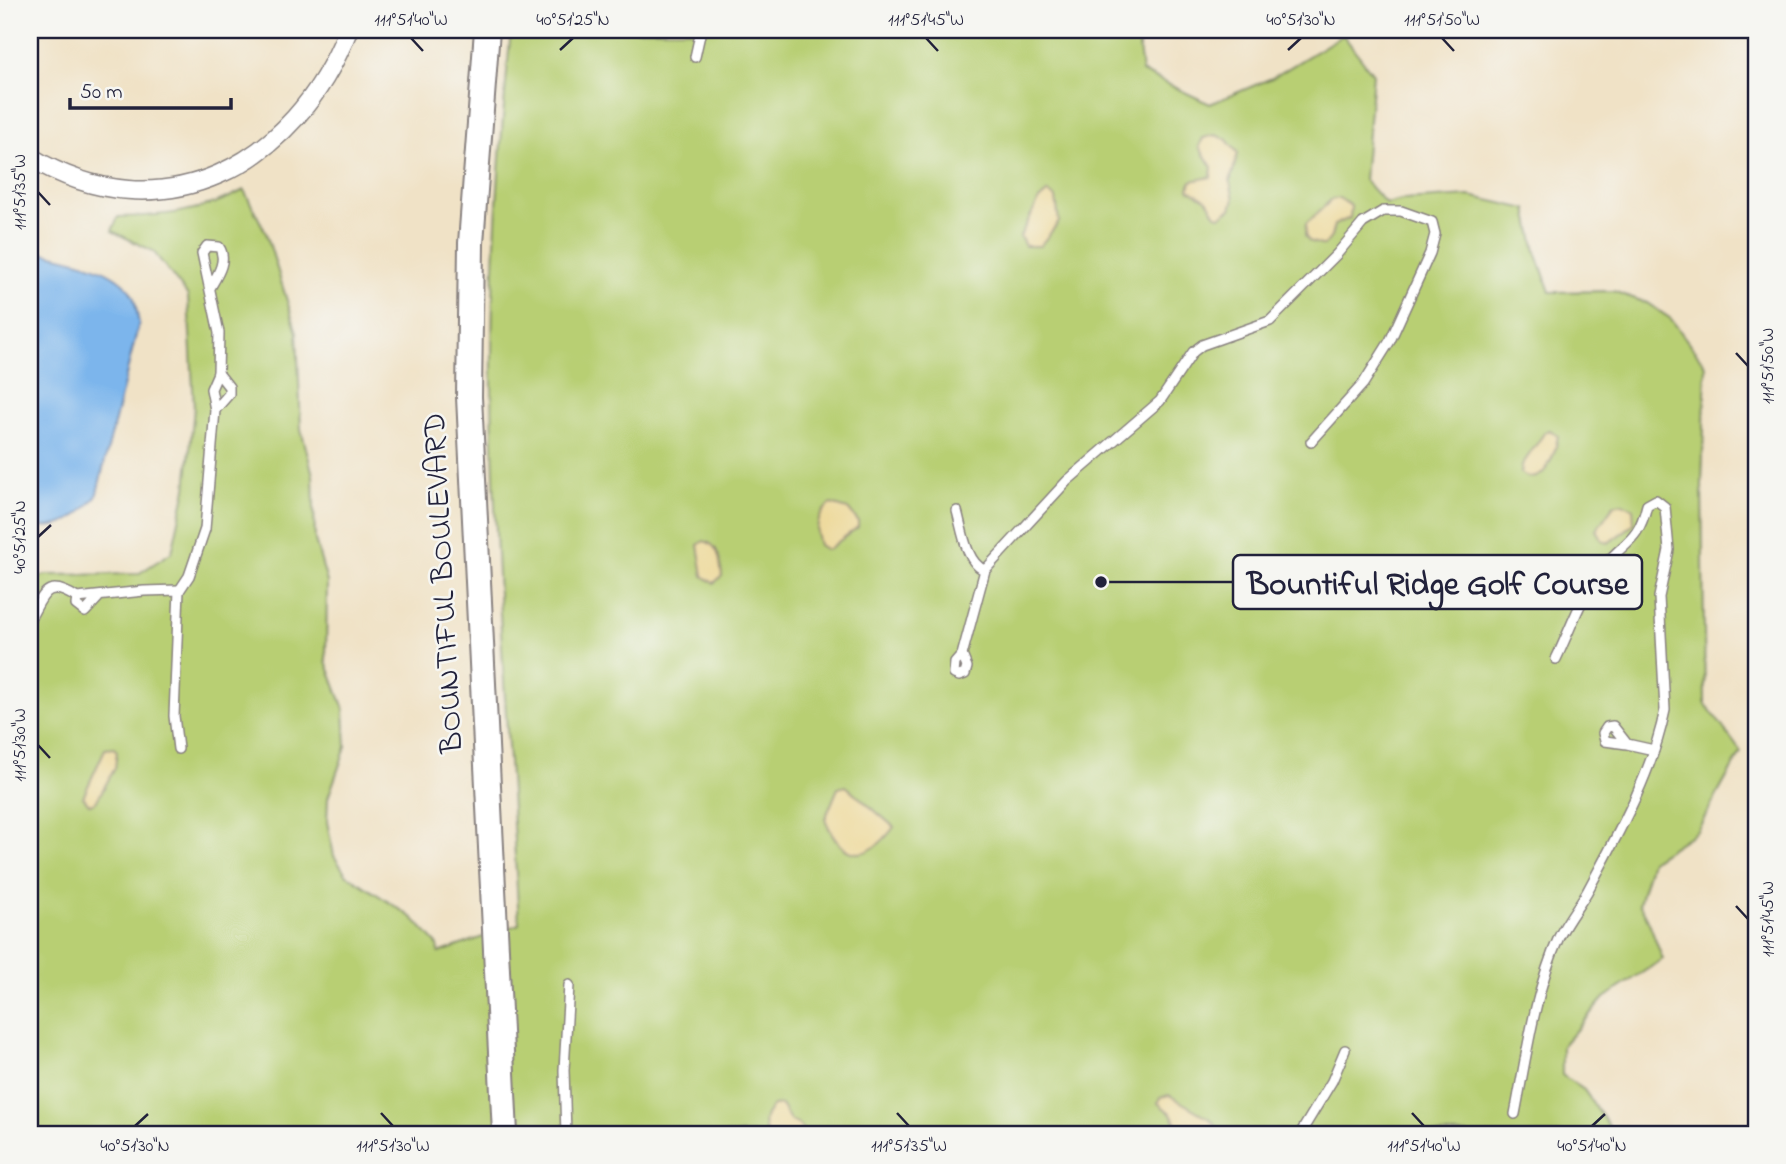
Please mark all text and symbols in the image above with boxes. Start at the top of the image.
text: 111°51'40"W [374,8,448,34]
text: 40°51'25"N [536,8,610,34]
text: 111°51'45"W [888,8,964,34]
text: 40°51'30"N [1266,8,1336,34]
text: 111°51'50"W [1404,8,1480,34]
scale bar [70,66,231,110]
text: 50 m [80,78,123,108]
text: 111°51'35"W [8,154,34,230]
text: 111°51'50"W [1756,328,1782,404]
street label: BOUNTIFUL BOULEVARD [413,412,477,755]
text: 40°51'25"N [8,500,34,574]
callout: Bountiful Ridge Golf Course [1233,555,1642,609]
text: Bountiful Ridge Golf Course [1245,562,1630,611]
text: 111°51'30"W [8,708,34,782]
text: 111°51'45"W [1756,881,1782,957]
text: 40°51'30"N [100,1134,170,1160]
text: 111°51'30"W [356,1134,430,1160]
text: 111°51'35"W [871,1134,947,1160]
text: 111°51'40"W [1387,1134,1461,1160]
text: 40°51'40"N [1557,1134,1627,1160]

